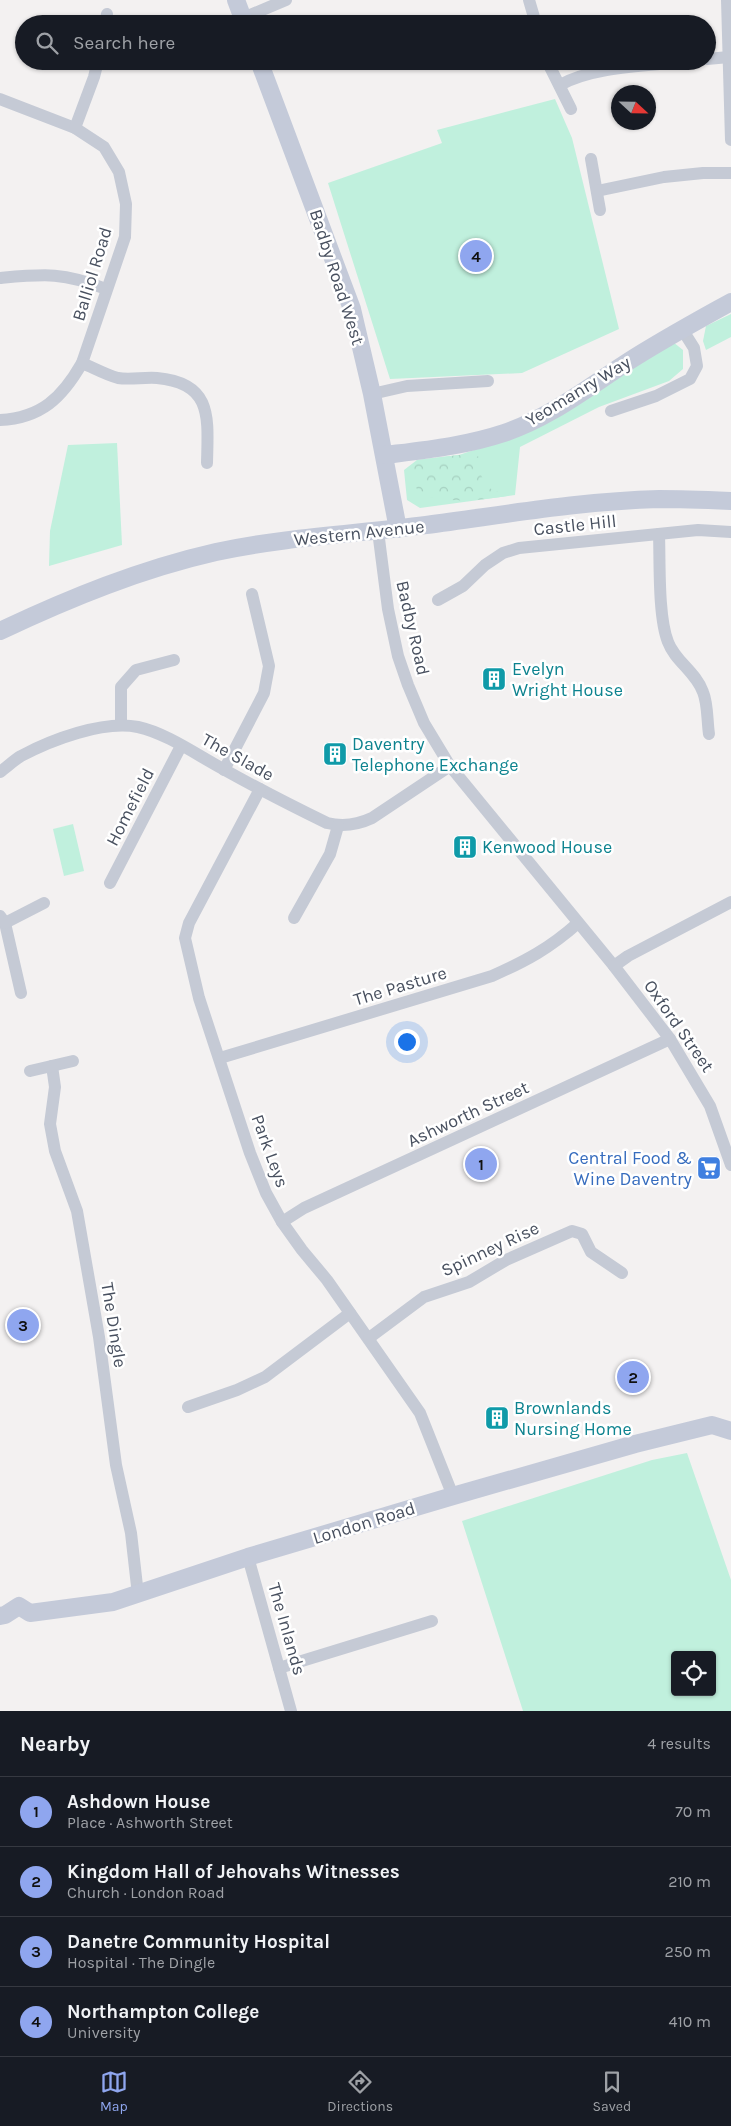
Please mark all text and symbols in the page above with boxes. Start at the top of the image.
search box [15,15,716,70]
icon: search [33,29,61,57]
text: Search here [73,32,175,54]
north arrow [611,85,656,130]
street label: Badby Road West [305,206,369,348]
street label: Balliol Road [67,224,117,324]
pin: 4 [460,237,492,275]
street label: Yeomanry Way [522,351,635,431]
street label: Castle Hill [532,510,618,540]
street label: Western Avenue [293,515,425,551]
street label: Badby Road [391,578,435,678]
place label: Evelyn Wright House [512,658,623,701]
building icon: Evelyn Wright House [481,666,507,692]
street label: The Slade [198,728,278,786]
place label: Daventry Telephone Exchange [352,733,518,776]
building icon: Daventry Telephone Exchange [322,741,348,767]
street label: Homefield [101,764,159,850]
building icon: Kenwood House [452,834,478,860]
place label: Kenwood House [482,836,612,858]
street label: The Pasture [351,961,449,1011]
street label: Oxford Street [639,976,719,1077]
your location [394,1029,420,1055]
street label: Ashworth Street [404,1076,532,1152]
street label: Park Leys [247,1111,293,1191]
pin: 1 [465,1145,497,1183]
place label: Central Food & Wine Daventry [568,1147,693,1190]
supermarket icon: Central Food & Wine Daventry [696,1155,722,1181]
street label: Spinney Rise [438,1217,542,1281]
street label: The Dingle [96,1281,132,1369]
pin: 3 [7,1306,39,1344]
pin: 2 [617,1358,649,1396]
place label: Brownlands Nursing Home [514,1397,632,1440]
building icon: Brownlands Nursing Home [484,1405,510,1431]
street label: London Road [310,1497,418,1549]
street label: The Inlands [263,1580,311,1678]
map controls [671,1651,716,1696]
button: locate [671,1651,716,1696]
text: Nearby [20,1732,90,1756]
text: 4 results [647,1734,711,1753]
text: Ashdown House [67,1791,210,1813]
text: 1 [33,1802,39,1821]
text: 70 m [675,1802,711,1821]
text: Place · Ashworth Street [67,1813,233,1832]
text: Kingdom Hall of Jehovahs Witnesses [67,1861,400,1883]
text: 2 [31,1872,41,1891]
text: 210 m [668,1872,711,1891]
text: Church · London Road [67,1883,225,1902]
text: Danetre Community Hospital [67,1931,330,1953]
text: 3 [31,1942,41,1961]
text: 250 m [664,1942,711,1961]
text: Hospital · The Dingle [67,1953,215,1972]
text: Northampton College [67,2001,259,2023]
text: 4 [31,2012,41,2031]
text: 410 m [669,2012,711,2031]
text: University [67,2023,141,2042]
tab: Map [100,2068,128,2115]
tab: Directions [327,2068,393,2115]
tab: Saved [593,2068,631,2115]

